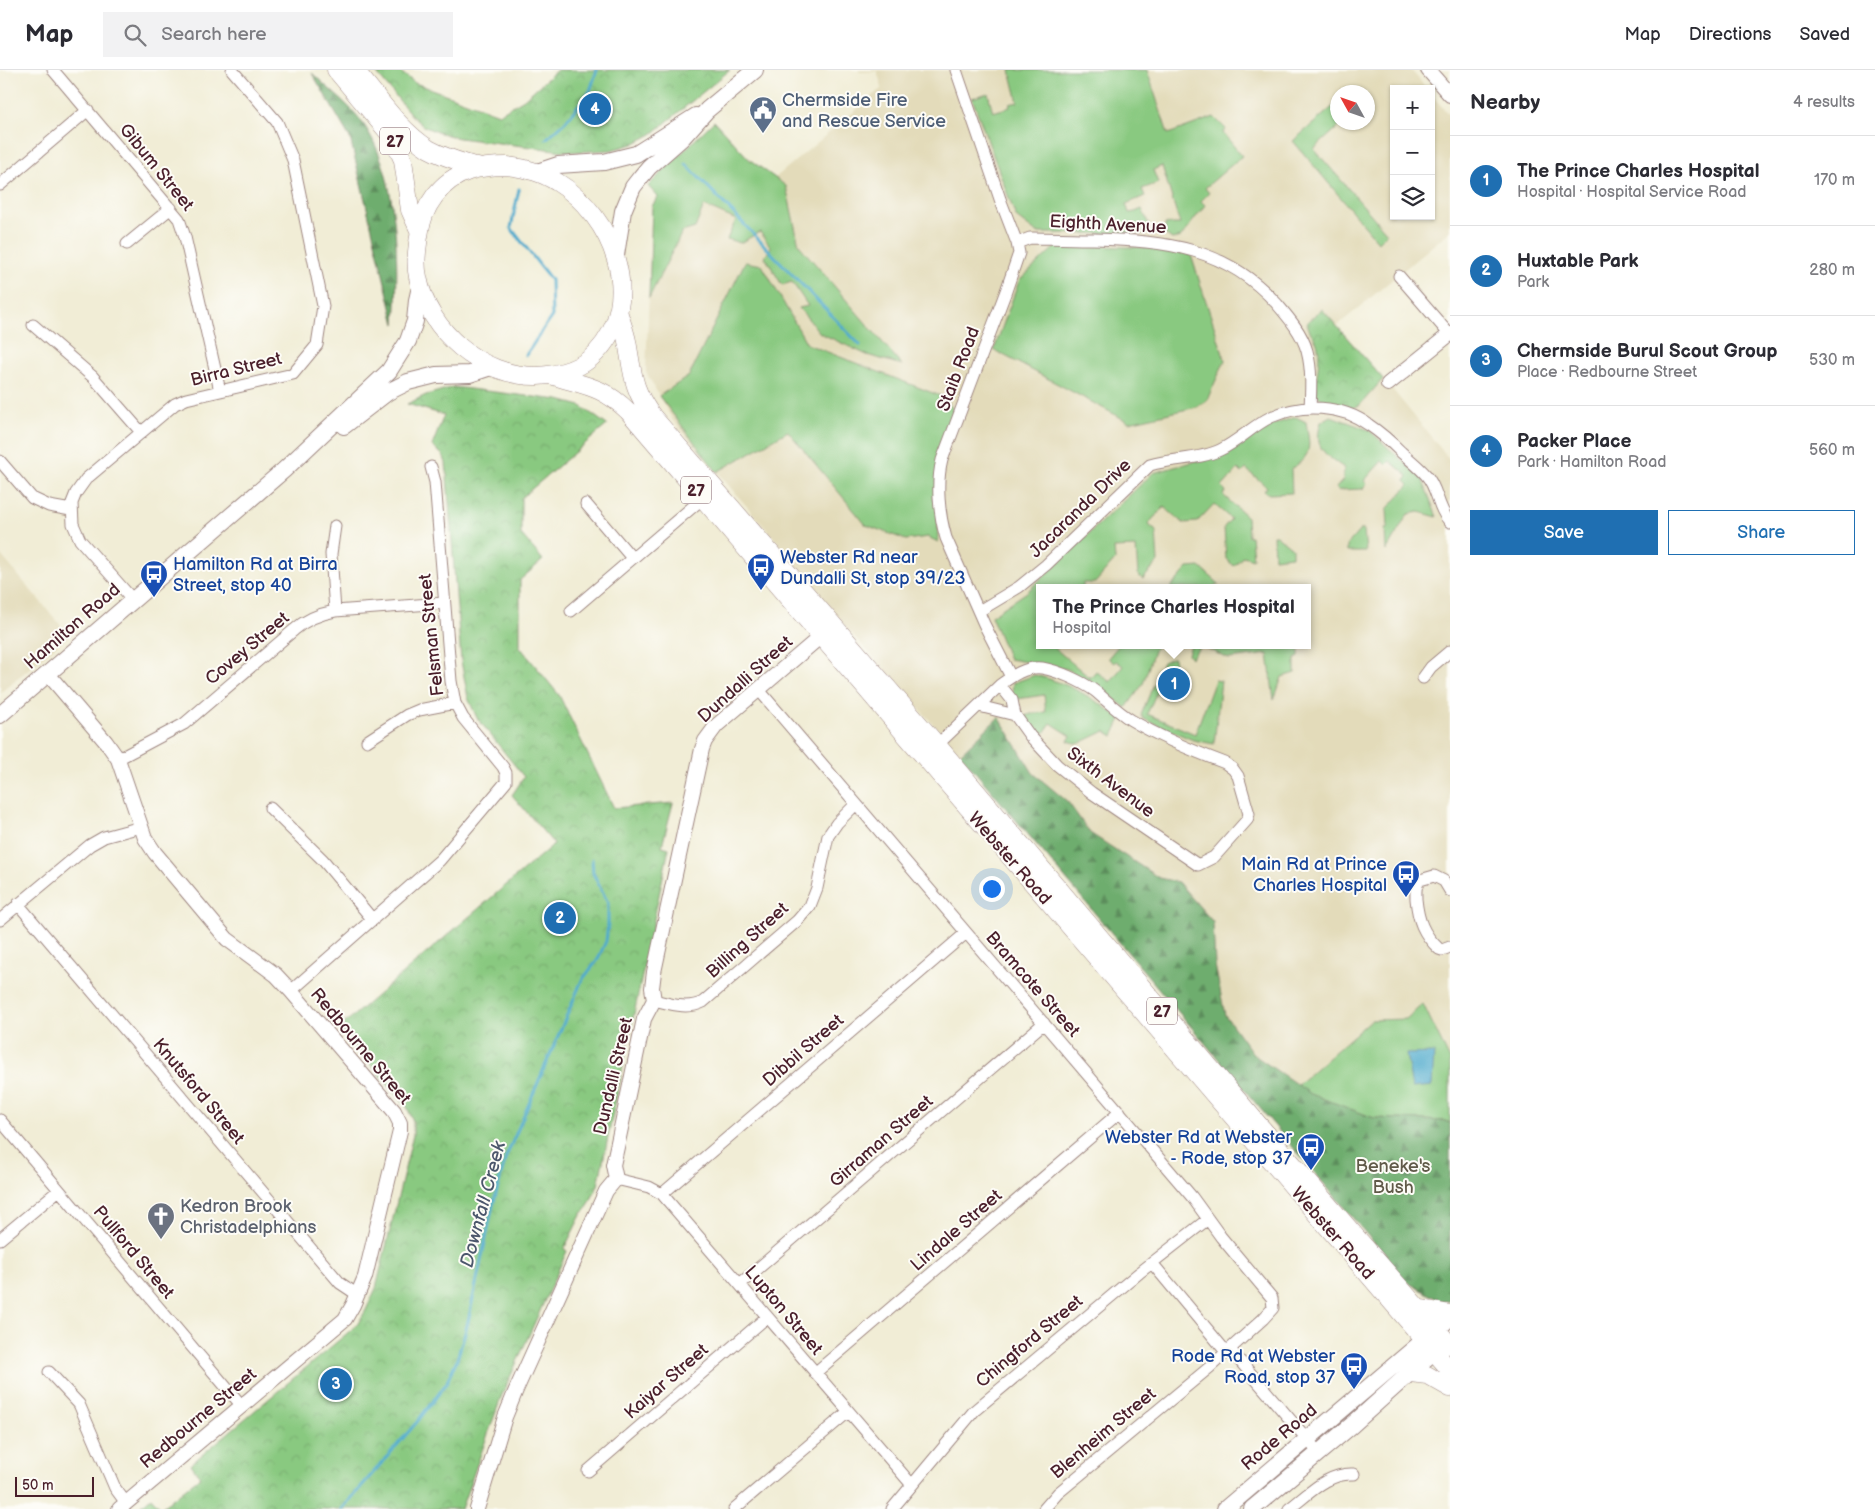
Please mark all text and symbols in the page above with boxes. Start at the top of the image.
search box [103,12,453,57]
text: Map [25,20,73,49]
icon: search [121,21,149,49]
text: Search here [161,23,267,46]
text: Map [1625,24,1661,45]
text: Directions [1689,24,1771,45]
text: Saved [1799,24,1850,45]
north arrow [1330,85,1375,130]
map controls [1390,85,1435,220]
button: + [1390,85,1435,130]
pin: 4 [579,90,611,128]
place label: Chermside Fire and Rescue Service [782,90,946,132]
text: Nearby [1470,90,1540,115]
text: 4 results [1793,93,1855,112]
public building icon: Chermside Fire and Rescue Service [748,95,778,134]
street label: Gibum Street [115,119,199,216]
road number: 27 [380,128,410,154]
button: − [1390,130,1435,175]
text: The Prince Charles Hospital [1517,160,1759,183]
text: 1 [1483,171,1489,190]
text: 170 m [1814,171,1855,190]
button: layers [1390,175,1435,220]
text: Hospital · Hospital Service Road [1517,183,1746,202]
street label: Eighth Avenue [1049,211,1167,238]
text: Huxtable Park [1517,250,1639,273]
text: 2 [1481,261,1491,280]
text: 280 m [1809,261,1855,280]
text: Park [1517,273,1549,292]
street label: Staib Road [933,324,984,414]
text: Chermside Burul Scout Group [1517,340,1777,363]
street label: Birra Street [188,348,284,391]
text: 3 [1481,351,1491,370]
text: 530 m [1809,351,1855,370]
text: Place · Redbourne Street [1517,363,1697,382]
text: Packer Place [1517,430,1631,453]
text: 4 [1481,441,1491,460]
text: 560 m [1809,441,1855,460]
text: Park · Hamilton Road [1517,453,1666,472]
street label: Jacaranda Drive [1025,454,1136,562]
road number: 27 [681,476,711,504]
button: Save [1470,510,1658,555]
button: Share [1668,510,1855,555]
place label: Webster Rd near Dundalli St, stop 39/23 [780,547,965,589]
bus stop icon: Webster Rd near Dundalli St, stop 39/23 [746,552,776,591]
place label: Hamilton Rd at Birra Street, stop 40 [173,554,338,596]
bus stop icon: Hamilton Rd at Birra Street, stop 40 [139,559,169,598]
street label: Felsman Street [415,572,448,697]
street label: Hamilton Road [20,579,125,674]
popup [1036,584,1311,649]
text: The Prince Charles Hospital [1052,596,1295,619]
street label: Covey Street [201,607,294,689]
text: Hospital [1052,619,1111,638]
street label: Dundalli Street [694,631,797,727]
pin: 1 [1158,665,1190,703]
street label: Sixth Avenue [1063,743,1159,822]
street label: Webster Road [964,808,1055,909]
place label: Main Rd at Prince Charles Hospital [1241,854,1387,896]
bus stop icon: Main Rd at Prince Charles Hospital [1391,859,1421,898]
your location [979,876,1005,902]
street label: Billing Street [702,898,793,983]
pin: 2 [544,899,576,937]
street label: Bramcote Street [981,927,1084,1042]
street label: Redbourne Street [306,984,416,1109]
road number: 27 [1147,998,1177,1024]
street label: Dibbil Street [759,1009,848,1091]
street label: Dundalli Street [590,1015,637,1137]
street label: Knutsford Street [148,1034,249,1149]
street label: Girraman Street [825,1091,938,1192]
place label: Webster Rd at Webster - Rode, stop 37 [1105,1127,1293,1169]
bus stop icon: Webster Rd at Webster - Rode, stop 37 [1296,1132,1326,1171]
water label: Downfall Creek [456,1138,511,1270]
park label: Beneke's Bush [1356,1156,1430,1198]
street label: Webster Road [1287,1183,1378,1284]
street label: Lindale Street [907,1185,1006,1276]
place label: Kedron Brook Christadelphians [180,1196,316,1238]
church icon: Kedron Brook Christadelphians [146,1201,176,1240]
street label: Pullford Street [89,1202,179,1303]
street label: Lupton Street [740,1261,827,1360]
street label: Chingford Street [972,1290,1087,1392]
street label: Kaiyar Street [620,1339,713,1423]
place label: Rode Rd at Webster Road, stop 37 [1171,1346,1335,1388]
bus stop icon: Rode Rd at Webster Road, stop 37 [1339,1351,1369,1390]
street label: Redbourne Street [136,1363,261,1473]
pin: 3 [320,1365,352,1403]
street label: Blenheim Street [1047,1383,1160,1483]
street label: Rode Road [1237,1400,1321,1475]
scale bar [15,1474,94,1497]
text: 50 m [22,1477,54,1494]

